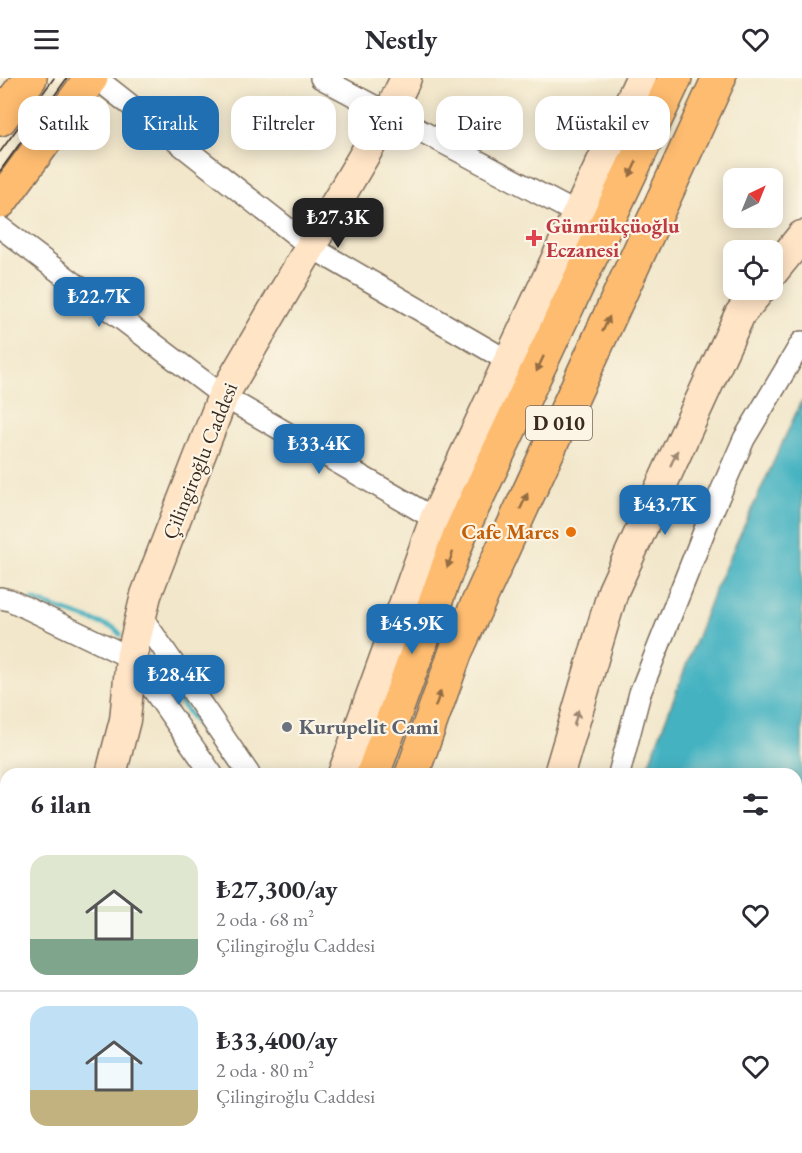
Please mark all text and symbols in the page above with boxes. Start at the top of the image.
text: Nestly [365,22,437,57]
icon: menu [30,23,63,56]
icon: heart [739,23,772,56]
chip: Satılık [18,96,110,150]
chip: Kiralık [122,96,219,150]
chip: Filtreler [231,96,336,150]
chip: Yeni [348,96,424,150]
chip: Daire [436,96,523,150]
chip: Müstakil ev [535,96,670,150]
one-way arrow [628,161,637,178]
north arrow [723,168,783,228]
map controls [723,168,783,300]
pin: ₺27.3K [289,198,387,249]
text: ₺27.3K [307,204,369,230]
place label: Gümrükçüoğlu Eczanesi [546,212,680,263]
marker: Gümrükçüoğlu Eczanesi [527,231,541,245]
button: locate [723,240,783,300]
pin: ₺22.7K [50,277,148,328]
text: ₺22.7K [68,283,130,309]
one-way arrow [601,315,610,332]
one-way arrow [536,356,545,373]
street label: Çilingiroğlu Caddesi [156,378,243,543]
road number: D 010 [526,406,592,440]
pin: ₺33.4K [270,424,368,475]
text: ₺33.4K [288,430,350,456]
one-way arrow [669,448,679,466]
pin: ₺43.7K [616,485,714,536]
text: ₺43.7K [634,491,696,517]
one-way arrow [519,492,528,509]
place label: Cafe Mares [462,518,559,545]
marker: Cafe Mares [564,525,578,539]
one-way arrow [445,552,455,570]
pin: ₺45.9K [363,604,461,655]
text: ₺45.9K [381,610,443,636]
pin: ₺28.4K [130,655,228,706]
text: ₺28.4K [148,661,210,687]
one-way arrow [433,690,443,708]
one-way arrow [572,709,581,727]
place label: Kurupelit Cami [299,713,439,740]
marker: Kurupelit Cami [280,720,294,734]
text: 6 ilan [30,787,91,821]
icon: filters [739,788,772,821]
text: ₺27,300/ay [216,872,338,906]
icon: home [78,879,150,951]
icon: heart [739,899,772,932]
text: 2 oda · 68 m² [216,906,314,932]
text: Çilingiroğlu Caddesi [216,932,375,958]
text: ₺33,400/ay [216,1023,338,1057]
icon: home [78,1030,150,1102]
icon: heart [739,1050,772,1083]
text: 2 oda · 80 m² [216,1057,314,1083]
text: Çilingiroğlu Caddesi [216,1083,375,1109]

